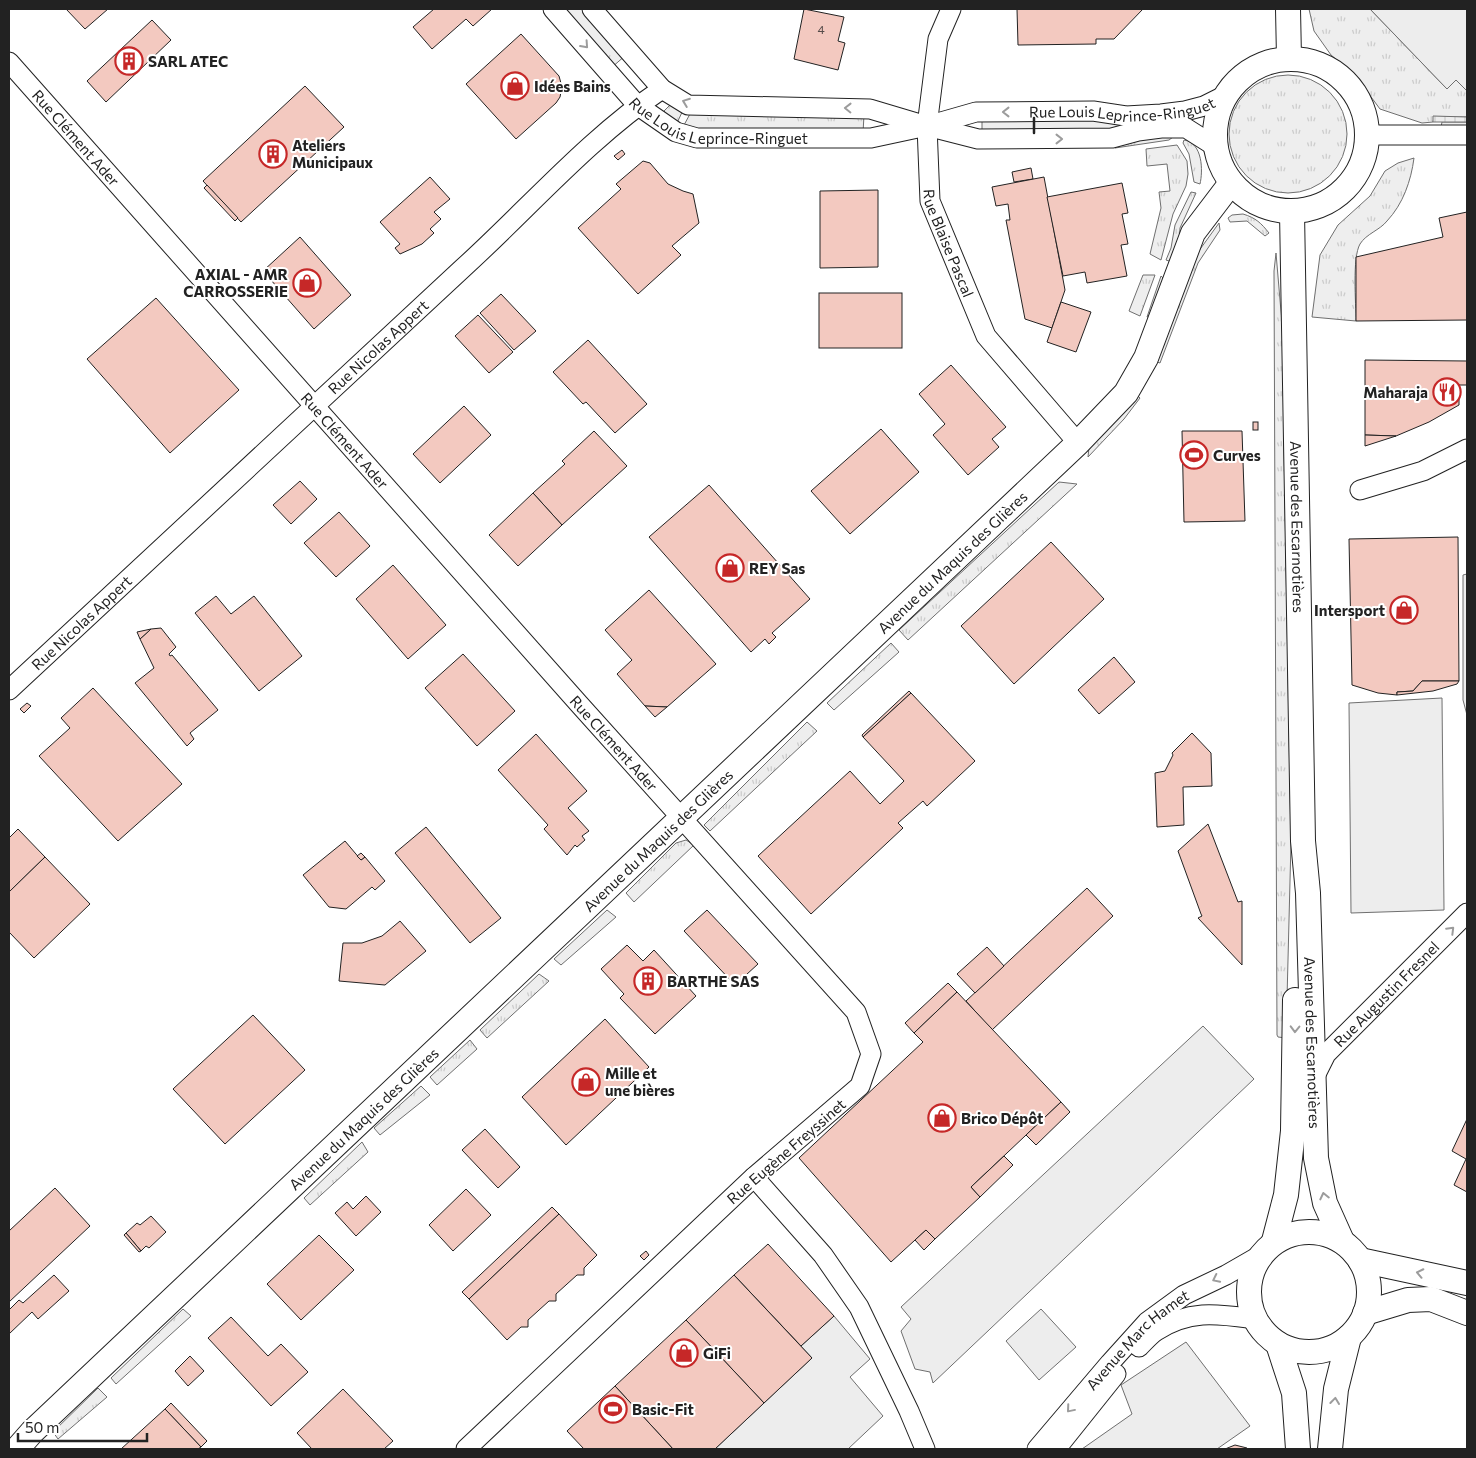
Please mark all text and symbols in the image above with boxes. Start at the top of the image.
house number: 4 [817,22,825,36]
one-way arrow [579,40,588,49]
building icon: SARL ATEC [114,46,144,76]
place label: SARL ATEC [148,52,228,70]
shop icon: Idées Bains [500,71,530,101]
place label: Idées Bains [534,77,611,95]
street label: Rue Clément Ader [29,86,123,189]
street label: Rue Louis Leprince-Ringuet [1029,93,1218,125]
street label: Rue Louis Leprince-Ringuet [625,94,808,147]
one-way arrow [682,98,691,108]
one-way arrow [844,103,852,114]
one-way arrow [1002,107,1010,117]
one-way arrow [1056,134,1063,144]
place label: Ateliers Municipaux [292,136,374,171]
building icon: Ateliers Municipaux [258,139,288,169]
street label: Rue Blaise Pascal [921,189,978,300]
place label: AXIAL - AMR CARROSSERIE [183,265,289,300]
shop icon: AXIAL - AMR CARROSSERIE [292,268,322,298]
street label: Rue Nicolas Appert [324,296,432,397]
restaurant icon: Maharaja [1432,377,1462,407]
place label: Maharaja [1363,383,1428,401]
street label: Rue Clément Ader [298,389,392,492]
sports icon: Curves [1179,440,1209,470]
street label: Avenue des Escarnotières [1287,441,1308,613]
place label: Curves [1213,446,1261,464]
street label: Avenue du Maquis des Glières [874,487,1031,637]
shop icon: REY Sas [715,553,745,583]
place label: REY Sas [749,559,805,577]
street label: Rue Nicolas Appert [28,571,135,673]
shop icon: Intersport [1389,595,1419,625]
place label: Intersport [1314,601,1385,619]
street label: Rue Clément Ader [566,691,662,795]
street label: Avenue du Maquis des Glières [579,765,736,915]
one-way arrow [1445,927,1454,936]
street label: Rue Augustin Fresnel [1330,937,1443,1050]
street label: Avenue des Escarnotières [1301,956,1324,1129]
building icon: BARTHE SAS [633,966,663,996]
place label: BARTHE SAS [667,972,759,990]
one-way arrow [1290,1026,1300,1033]
street label: Avenue du Maquis des Glières [285,1043,442,1193]
place label: Mille et une bières [605,1064,675,1099]
shop icon: Mille et une bières [571,1067,601,1097]
street label: Rue Eugène Freyssinet [723,1095,849,1207]
shop icon: Brico Dépôt [927,1103,957,1133]
place label: Brico Dépôt [961,1109,1043,1127]
one-way arrow [1319,1192,1330,1201]
one-way arrow [1415,1268,1424,1279]
one-way arrow [1213,1273,1222,1283]
street label: Avenue Marc Hamet [1082,1285,1191,1394]
shop icon: GiFi [669,1338,699,1368]
place label: GiFi [703,1344,731,1362]
sports icon: Basic-Fit [598,1394,628,1424]
one-way arrow [1329,1396,1340,1404]
place label: Basic-Fit [632,1400,694,1418]
one-way arrow [1068,1403,1076,1412]
scale bar [18,1410,146,1442]
text: 50 m [25,1418,59,1436]

